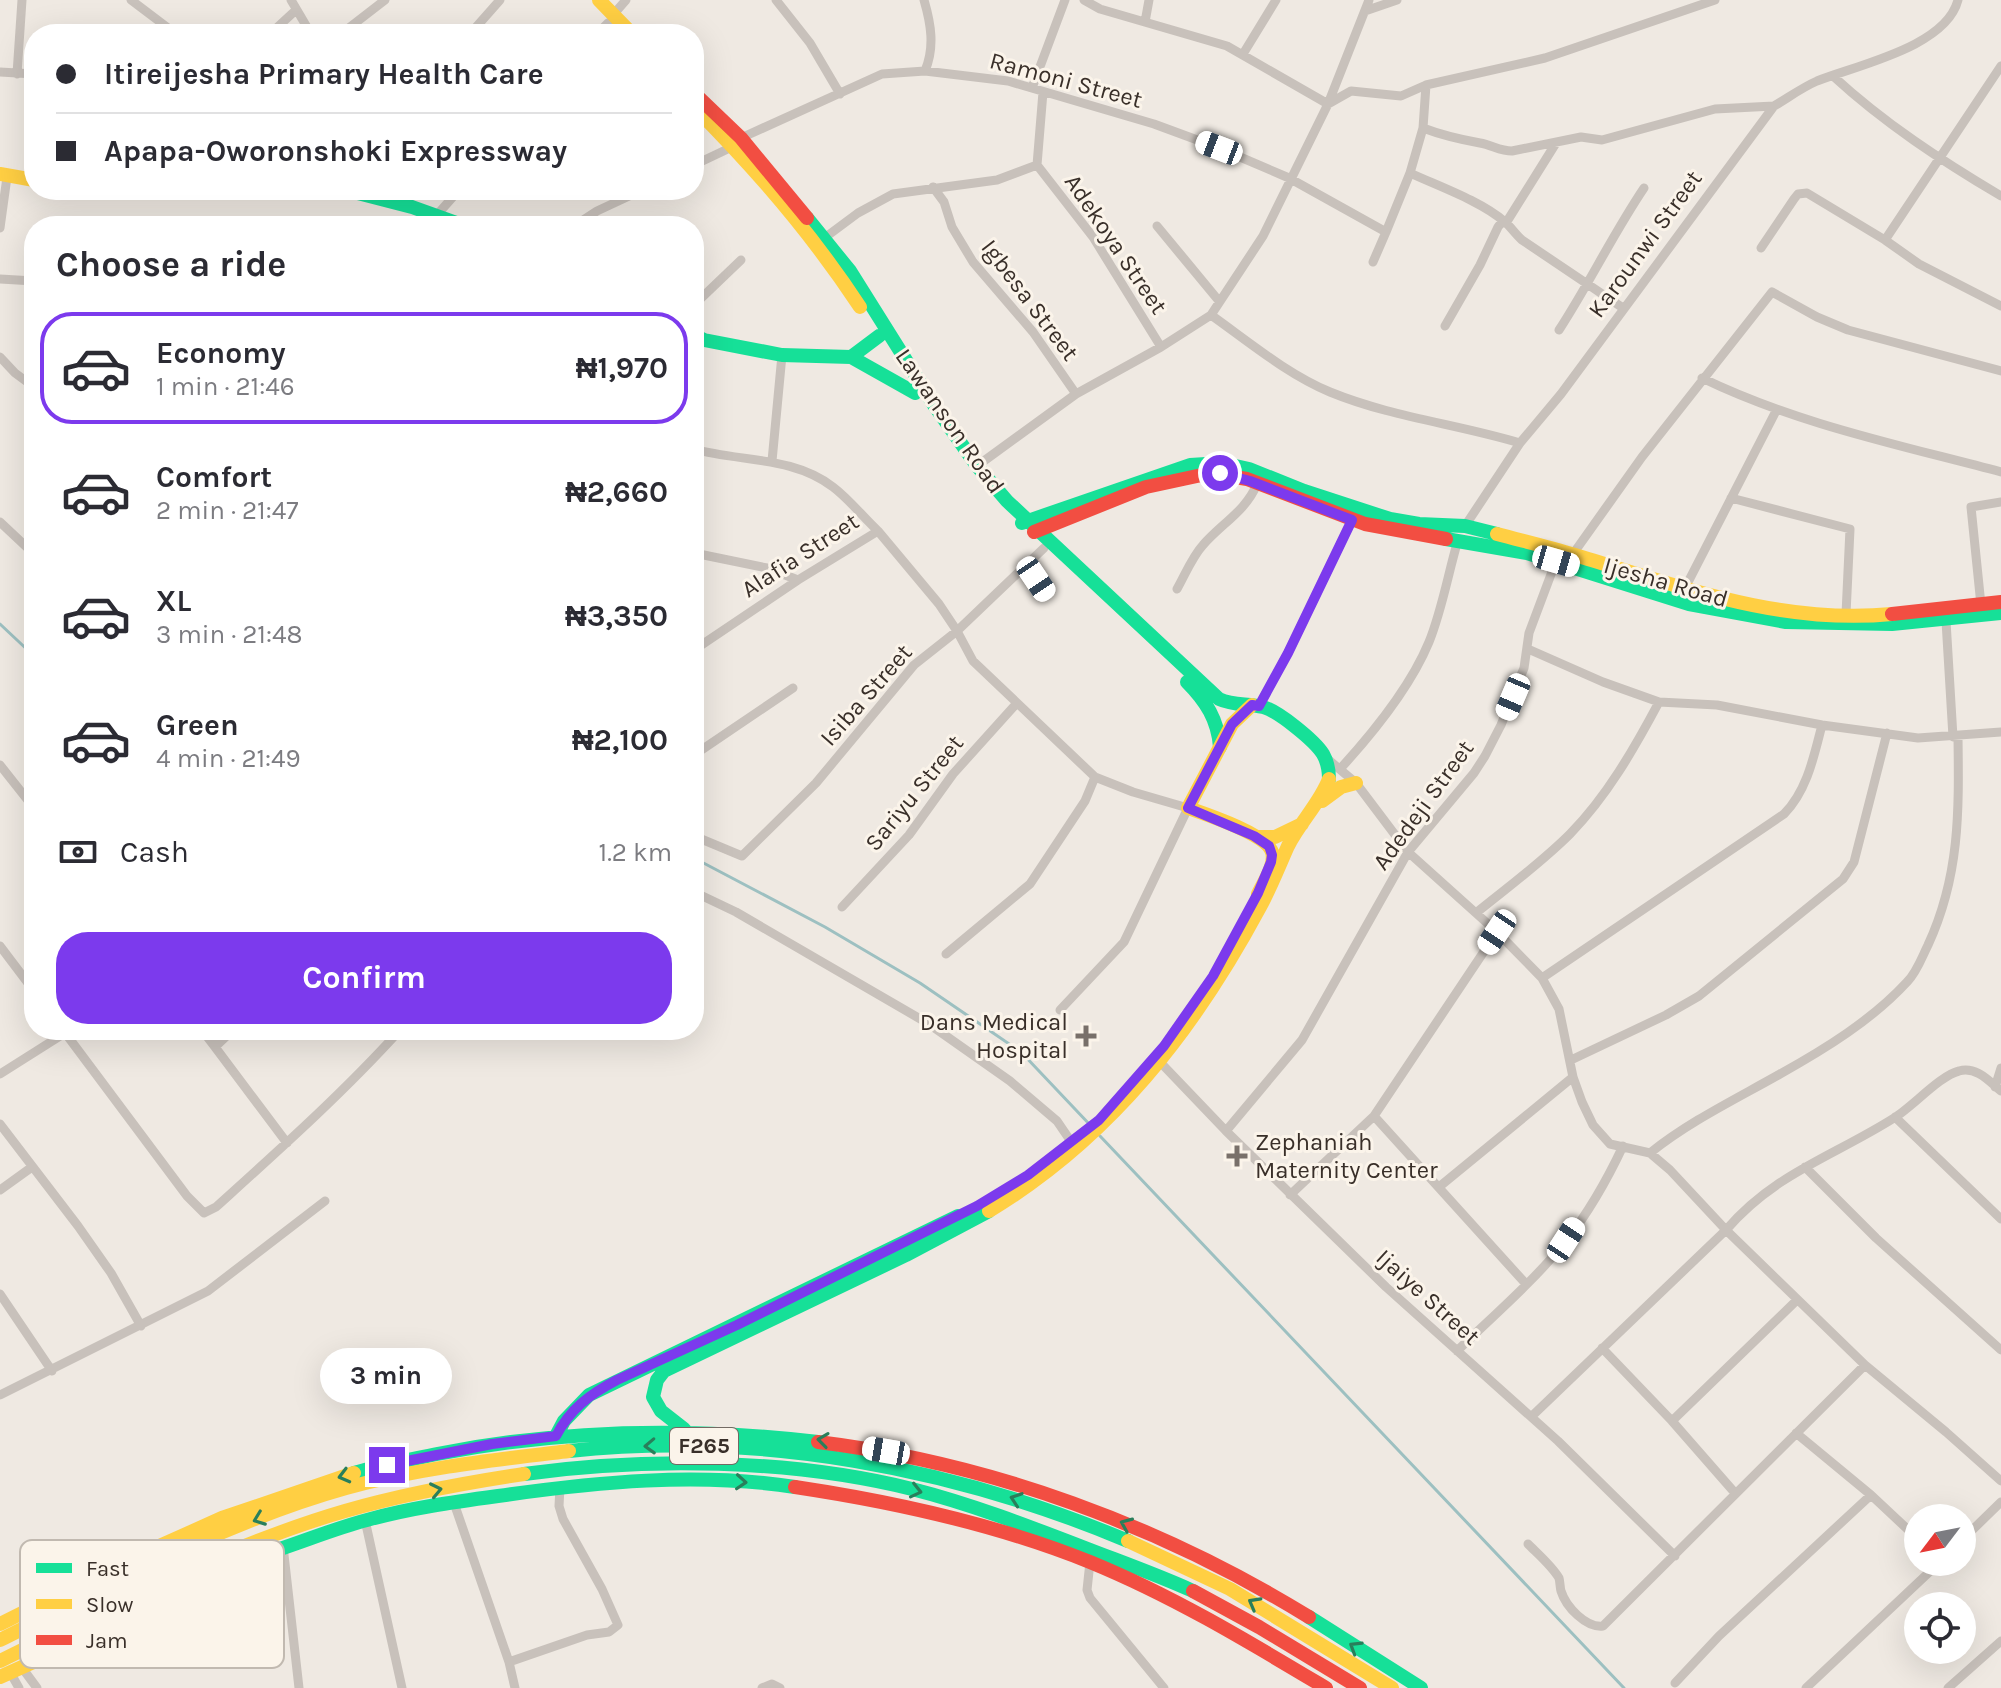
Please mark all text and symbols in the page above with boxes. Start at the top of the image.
street label: Ramoni Street [987,46,1145,114]
text: Itireijesha Primary Health Care [104,56,544,92]
car [1192,128,1246,168]
text: Apapa-Oworonshoki Expressway [104,133,567,169]
street label: Karounwi Street [1582,165,1708,323]
street label: Adekoya Street [1059,169,1173,319]
street label: Igbesa Street [975,234,1085,366]
text: Choose a ride [56,243,286,285]
icon: car [60,332,132,404]
text: Economy [156,335,286,371]
street label: Lawanson Road [890,343,1010,499]
text: ₦1,970 [576,350,668,386]
text: 1 min · 21:46 [156,371,295,402]
route start [1202,455,1238,491]
icon: car [60,456,132,528]
text: Comfort [156,459,272,495]
text: ₦2,660 [565,474,668,510]
text: 2 min · 21:47 [156,495,298,526]
street label: Alafia Street [736,507,864,603]
car [1530,543,1582,579]
street label: Ijesha Road [1601,551,1731,613]
car [1013,552,1059,606]
icon: car [60,580,132,652]
text: XL [156,583,191,619]
text: ₦3,350 [565,598,668,634]
text: 3 min · 21:48 [156,619,302,650]
street label: Isiba Street [814,638,918,752]
car [1493,670,1533,724]
icon: car [60,704,132,776]
text: Green [156,707,239,743]
text: ₦2,100 [572,722,668,758]
street label: Sariyu Street [859,729,969,857]
street label: Adedeji Street [1367,735,1479,875]
text: 4 min · 21:49 [156,743,301,774]
icon: cash [56,830,100,874]
text: Cash [120,834,189,870]
text: 1.2 km [599,837,672,868]
car [1474,905,1520,959]
button: Confirm [56,932,672,1024]
place label: Dans Medical Hospital [920,1008,1068,1064]
marker: Dans Medical Hospital [1075,1025,1097,1047]
place label: Zephaniah Maternity Center [1255,1128,1438,1184]
marker: Zephaniah Maternity Center [1226,1145,1248,1167]
car [1543,1213,1589,1267]
street label: Ijaiye Street [1370,1243,1486,1351]
callout: 3 min [321,1349,453,1405]
text: 3 min [350,1360,422,1391]
road number: F265 [670,1428,738,1464]
one-way arrow [816,1432,830,1449]
car [860,1435,912,1467]
one-way arrow [643,1437,656,1454]
route end [369,1447,405,1483]
one-way arrow [337,1467,351,1484]
one-way arrow [735,1473,748,1490]
one-way arrow [428,1482,442,1499]
one-way arrow [909,1482,922,1499]
one-way arrow [1010,1492,1024,1508]
north arrow [1904,1504,1976,1576]
map controls [1904,1504,1976,1664]
one-way arrow [252,1509,266,1526]
one-way arrow [1120,1517,1135,1533]
legend [20,1540,284,1668]
text: Fast [86,1556,129,1582]
text: Slow [86,1592,133,1618]
button: locate [1904,1592,1976,1664]
one-way arrow [1248,1597,1263,1613]
text: Jam [86,1628,128,1654]
one-way arrow [1349,1641,1364,1657]

